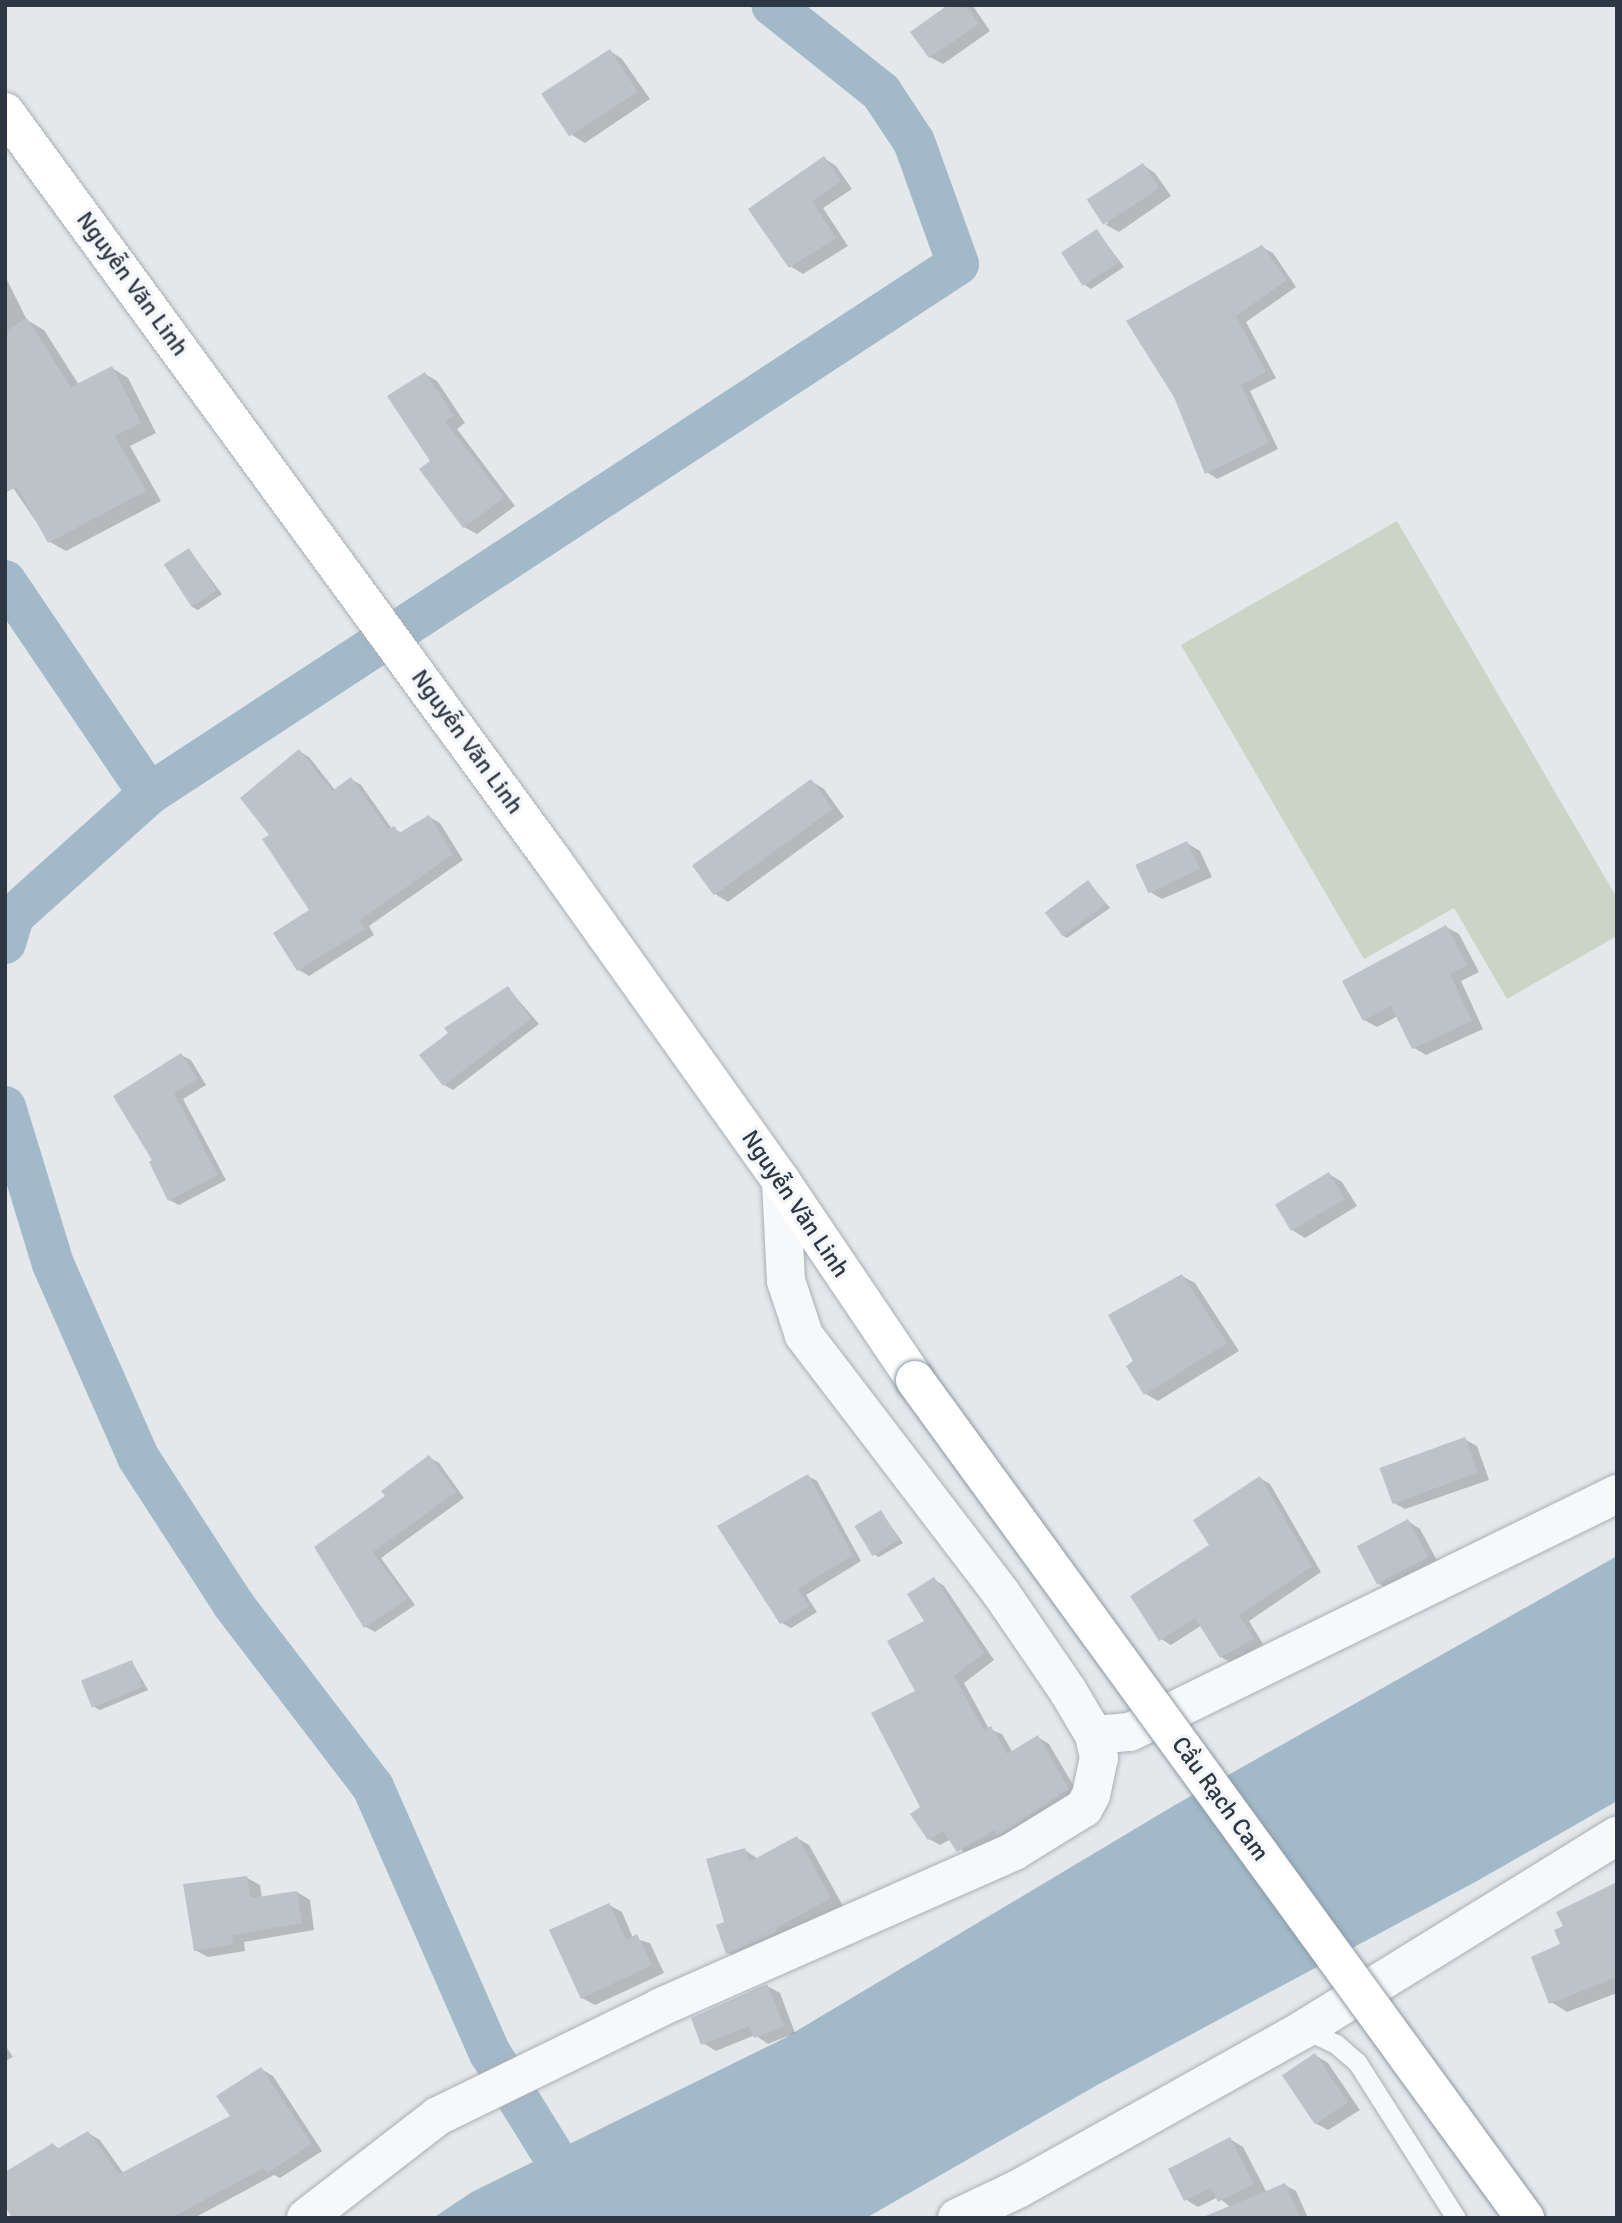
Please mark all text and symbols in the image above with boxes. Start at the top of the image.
street label: Nguyễn Văn Linh [70,206,194,362]
street label: Nguyễn Văn Linh [405,664,529,820]
street label: Nguyễn Văn Linh [735,1125,855,1283]
street label: Cầu Rạch Cam [1165,1731,1275,1867]

